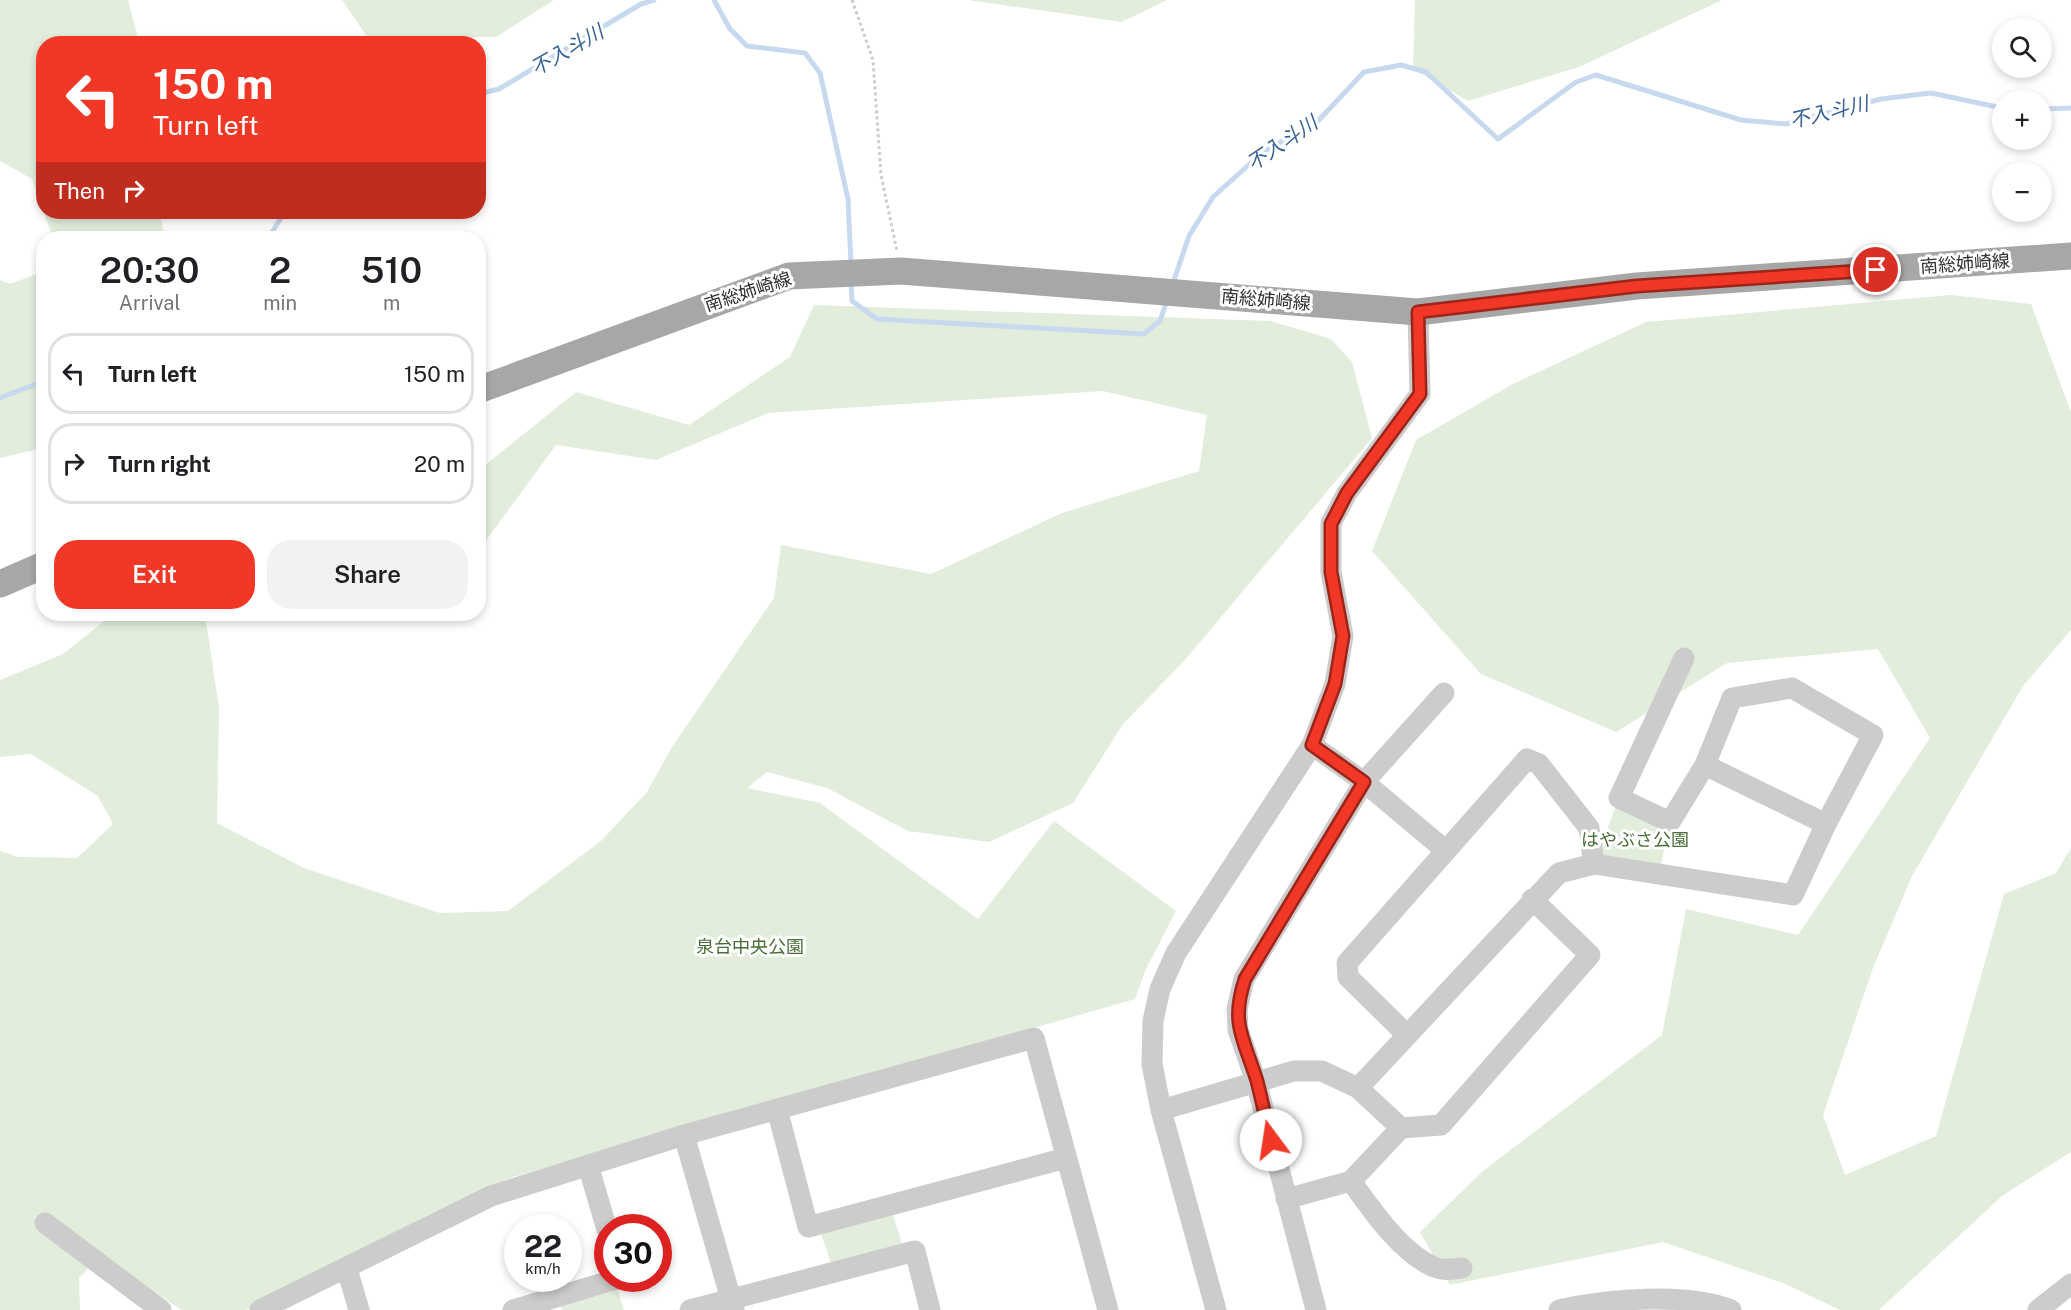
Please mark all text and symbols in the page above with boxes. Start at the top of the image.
map controls [1992,18,2052,222]
button: search [1992,18,2052,78]
water label: 不入斗川 [526,19,609,80]
text: 150 m [153,59,273,108]
icon: left [54,60,132,138]
button: + [1992,90,2052,150]
water label: 不入斗川 [1787,91,1873,133]
text: Turn left [153,109,259,141]
water label: 不入斗川 [1242,110,1324,175]
button: − [1992,162,2052,222]
icon: right [117,174,150,207]
text: Then [54,178,105,204]
pin [1850,244,1901,295]
text: 20:30 [100,249,199,291]
text: 2 [269,249,291,291]
text: 510 [361,249,422,291]
street label: 南総姉崎線 [1919,250,2011,277]
icon: arrive [1859,253,1892,286]
street label: 南総姉崎線 [702,268,794,315]
street label: 南総姉崎線 [1220,285,1312,314]
text: Arrival [119,291,180,315]
text: min [263,291,297,315]
text: m [383,291,400,315]
icon: left [57,357,90,390]
text: Turn left [108,361,197,387]
text: 150 m [404,361,465,387]
icon: right [57,447,90,480]
text: Turn right [108,451,211,477]
text: 20 m [414,451,465,477]
button: Exit [54,540,255,609]
button: Share [267,540,468,609]
park label: はやぶさ公園 [1581,829,1689,850]
park label: 泉台中央公園 [696,936,804,957]
position arrow [1239,1108,1303,1172]
speed limit sign: 30 [594,1214,672,1292]
text: 22 [524,1228,562,1264]
text: km/h [525,1260,561,1277]

